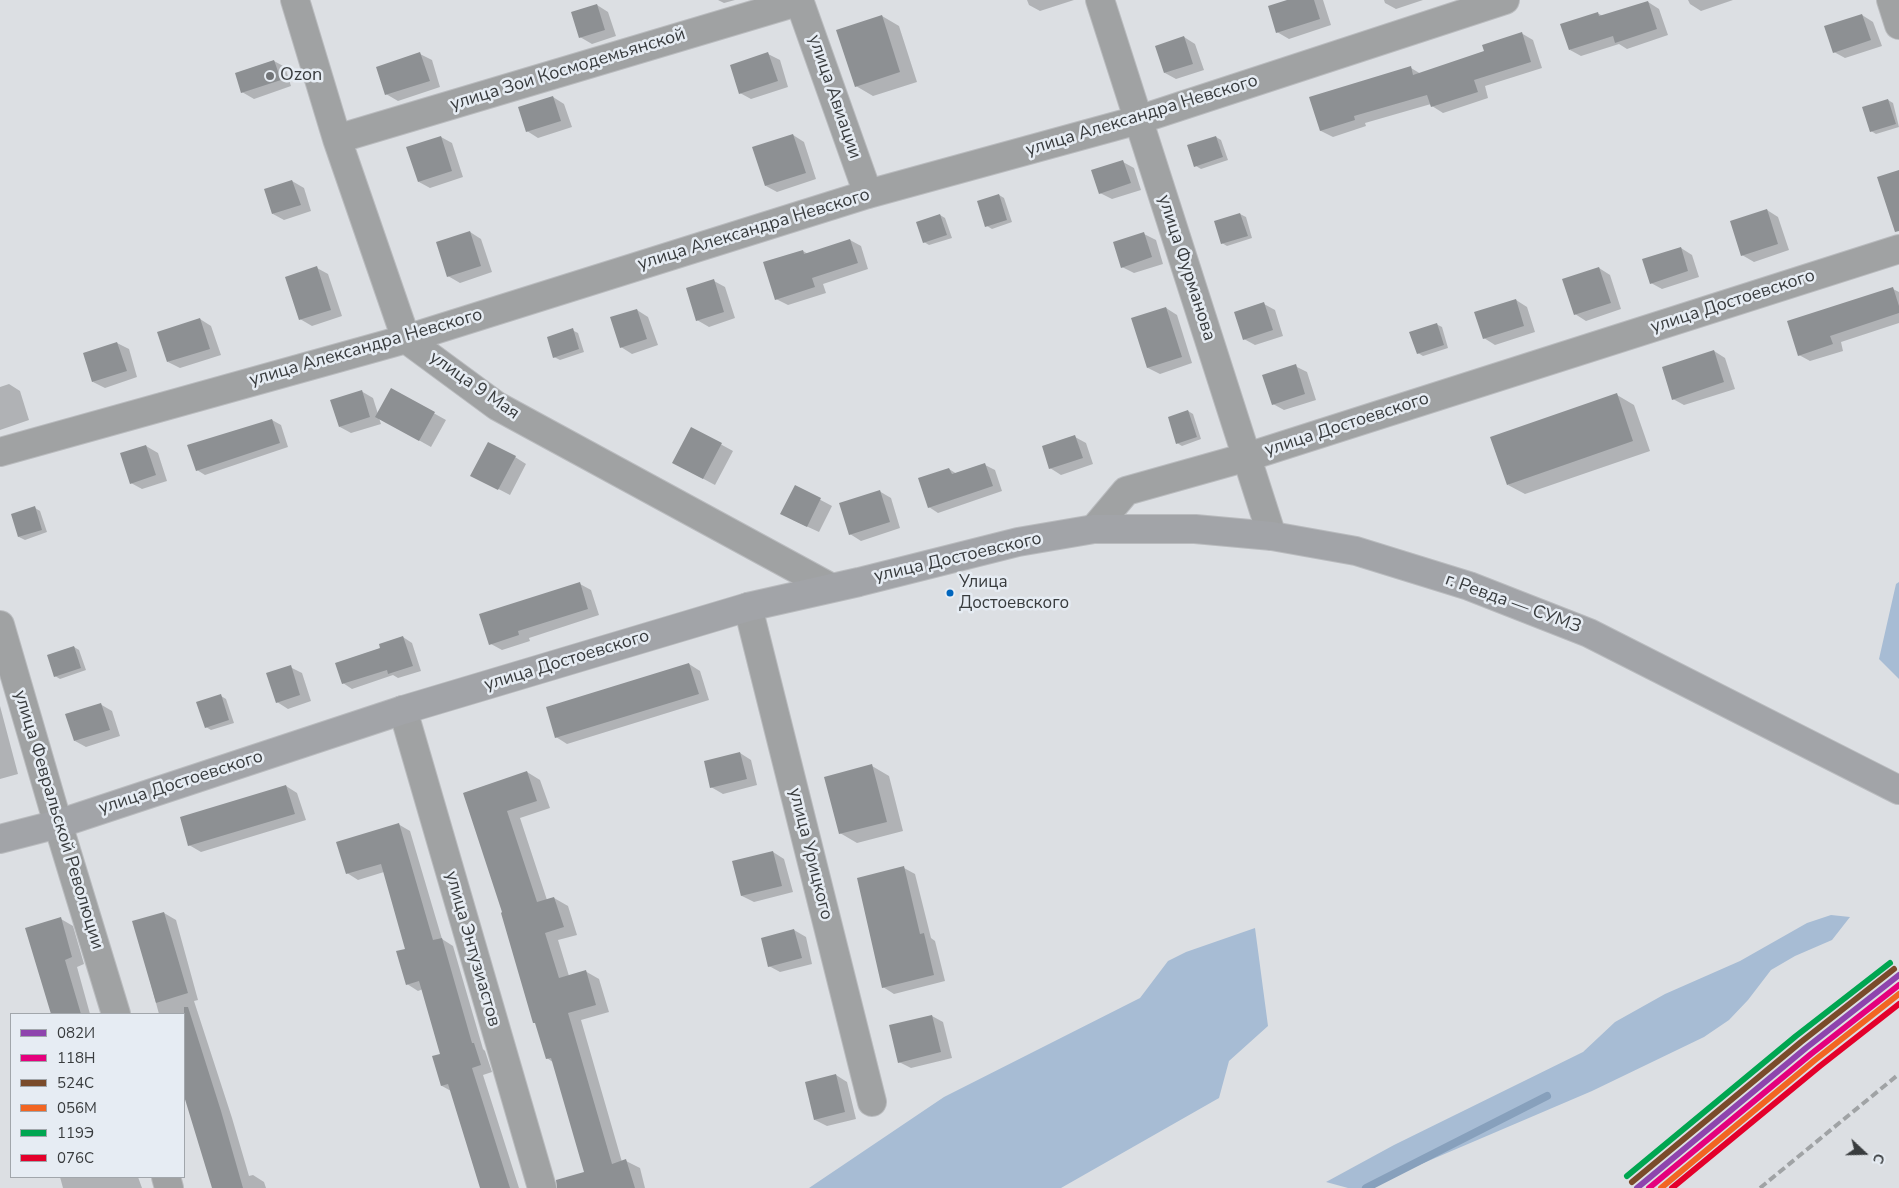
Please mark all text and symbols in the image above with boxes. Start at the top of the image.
street label: улица Зои Космодемьянской [448,24,688,116]
street label: улица Авиации [803,32,865,162]
place label: Ozon [280,65,322,87]
marker: Ozon [264,70,276,82]
street label: улица Александра Невского [1023,70,1261,162]
street label: улица Александра Невского [635,184,873,276]
street label: улица Фурманова [1152,192,1220,344]
street label: улица Достоевского [1648,265,1818,339]
street label: улица Александра Невского [247,304,485,392]
street label: улица 9 Мая [425,347,523,425]
street label: улица Достоевского [1262,388,1432,462]
street label: улица Достоевского [872,528,1044,588]
street label: г. Ревда — СУМЗ [1442,569,1584,639]
place label: Улица Достоевского [959,573,1069,613]
marker: Улица Достоевского [945,588,955,598]
street label: улица Достоевского [482,626,652,696]
street label: улица Февральской Революции [8,688,108,952]
street label: улица Достоевского [96,746,266,820]
street label: улица Урицкого [783,786,837,922]
street label: улица Энтузиастов [439,869,505,1029]
legend [10,1013,185,1178]
text: 082И [57,1023,95,1043]
text: 118Н [57,1048,95,1068]
text: 524С [57,1073,94,1093]
text: 056М [57,1098,97,1118]
text: 119Э [57,1123,94,1143]
north arrow [1839,1128,1889,1178]
text: 076С [57,1148,94,1168]
text: С [1868,1151,1889,1166]

